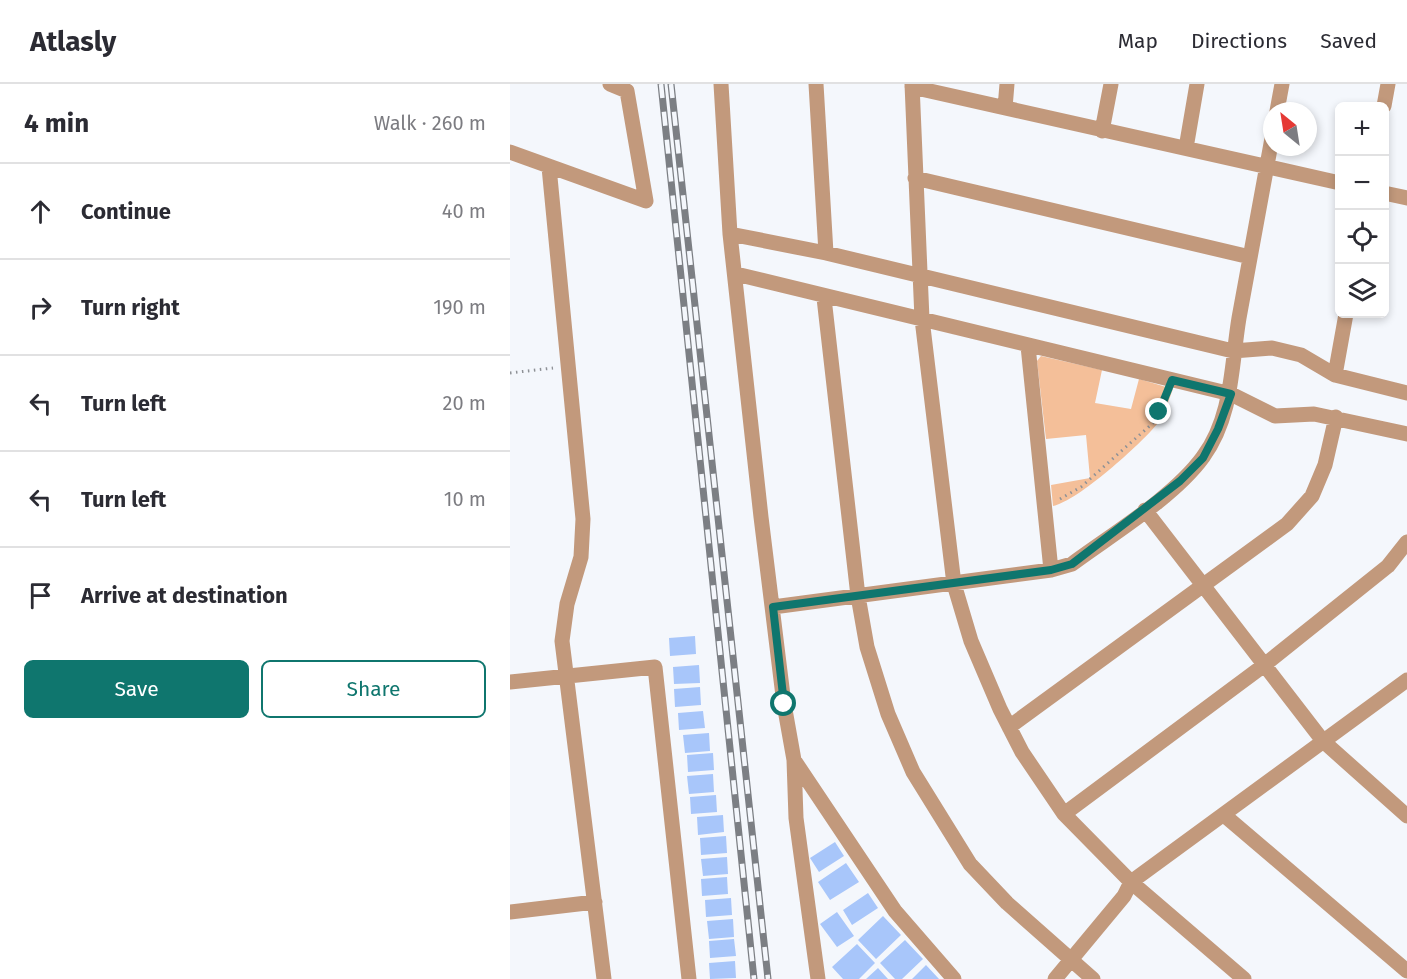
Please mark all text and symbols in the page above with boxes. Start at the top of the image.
text: Atlasly [30,25,116,58]
text: Map [1118,28,1158,54]
text: Directions [1191,28,1287,54]
text: Saved [1320,28,1377,54]
north arrow [1263,102,1317,156]
map controls [1335,102,1389,318]
button: + [1335,102,1389,156]
text: 4 min [24,108,89,139]
text: Walk · 260 m [374,111,486,135]
button: − [1335,156,1389,210]
icon: ahead [24,195,57,228]
text: Continue [81,198,171,225]
text: 40 m [442,199,486,223]
button: locate [1335,210,1389,264]
button: layers [1335,264,1389,318]
icon: right [24,291,57,324]
text: Turn right [81,294,180,321]
text: 190 m [433,295,486,319]
icon: left [24,387,57,420]
text: Turn left [81,390,166,417]
text: 20 m [443,391,486,415]
route end [1145,398,1171,424]
icon: left [24,483,57,516]
text: Turn left [81,486,166,513]
text: 10 m [444,487,486,511]
icon: arrive [24,579,57,612]
text: Arrive at destination [81,582,288,609]
button: Save [24,660,249,718]
button: Share [261,660,486,718]
route start [770,690,796,716]

